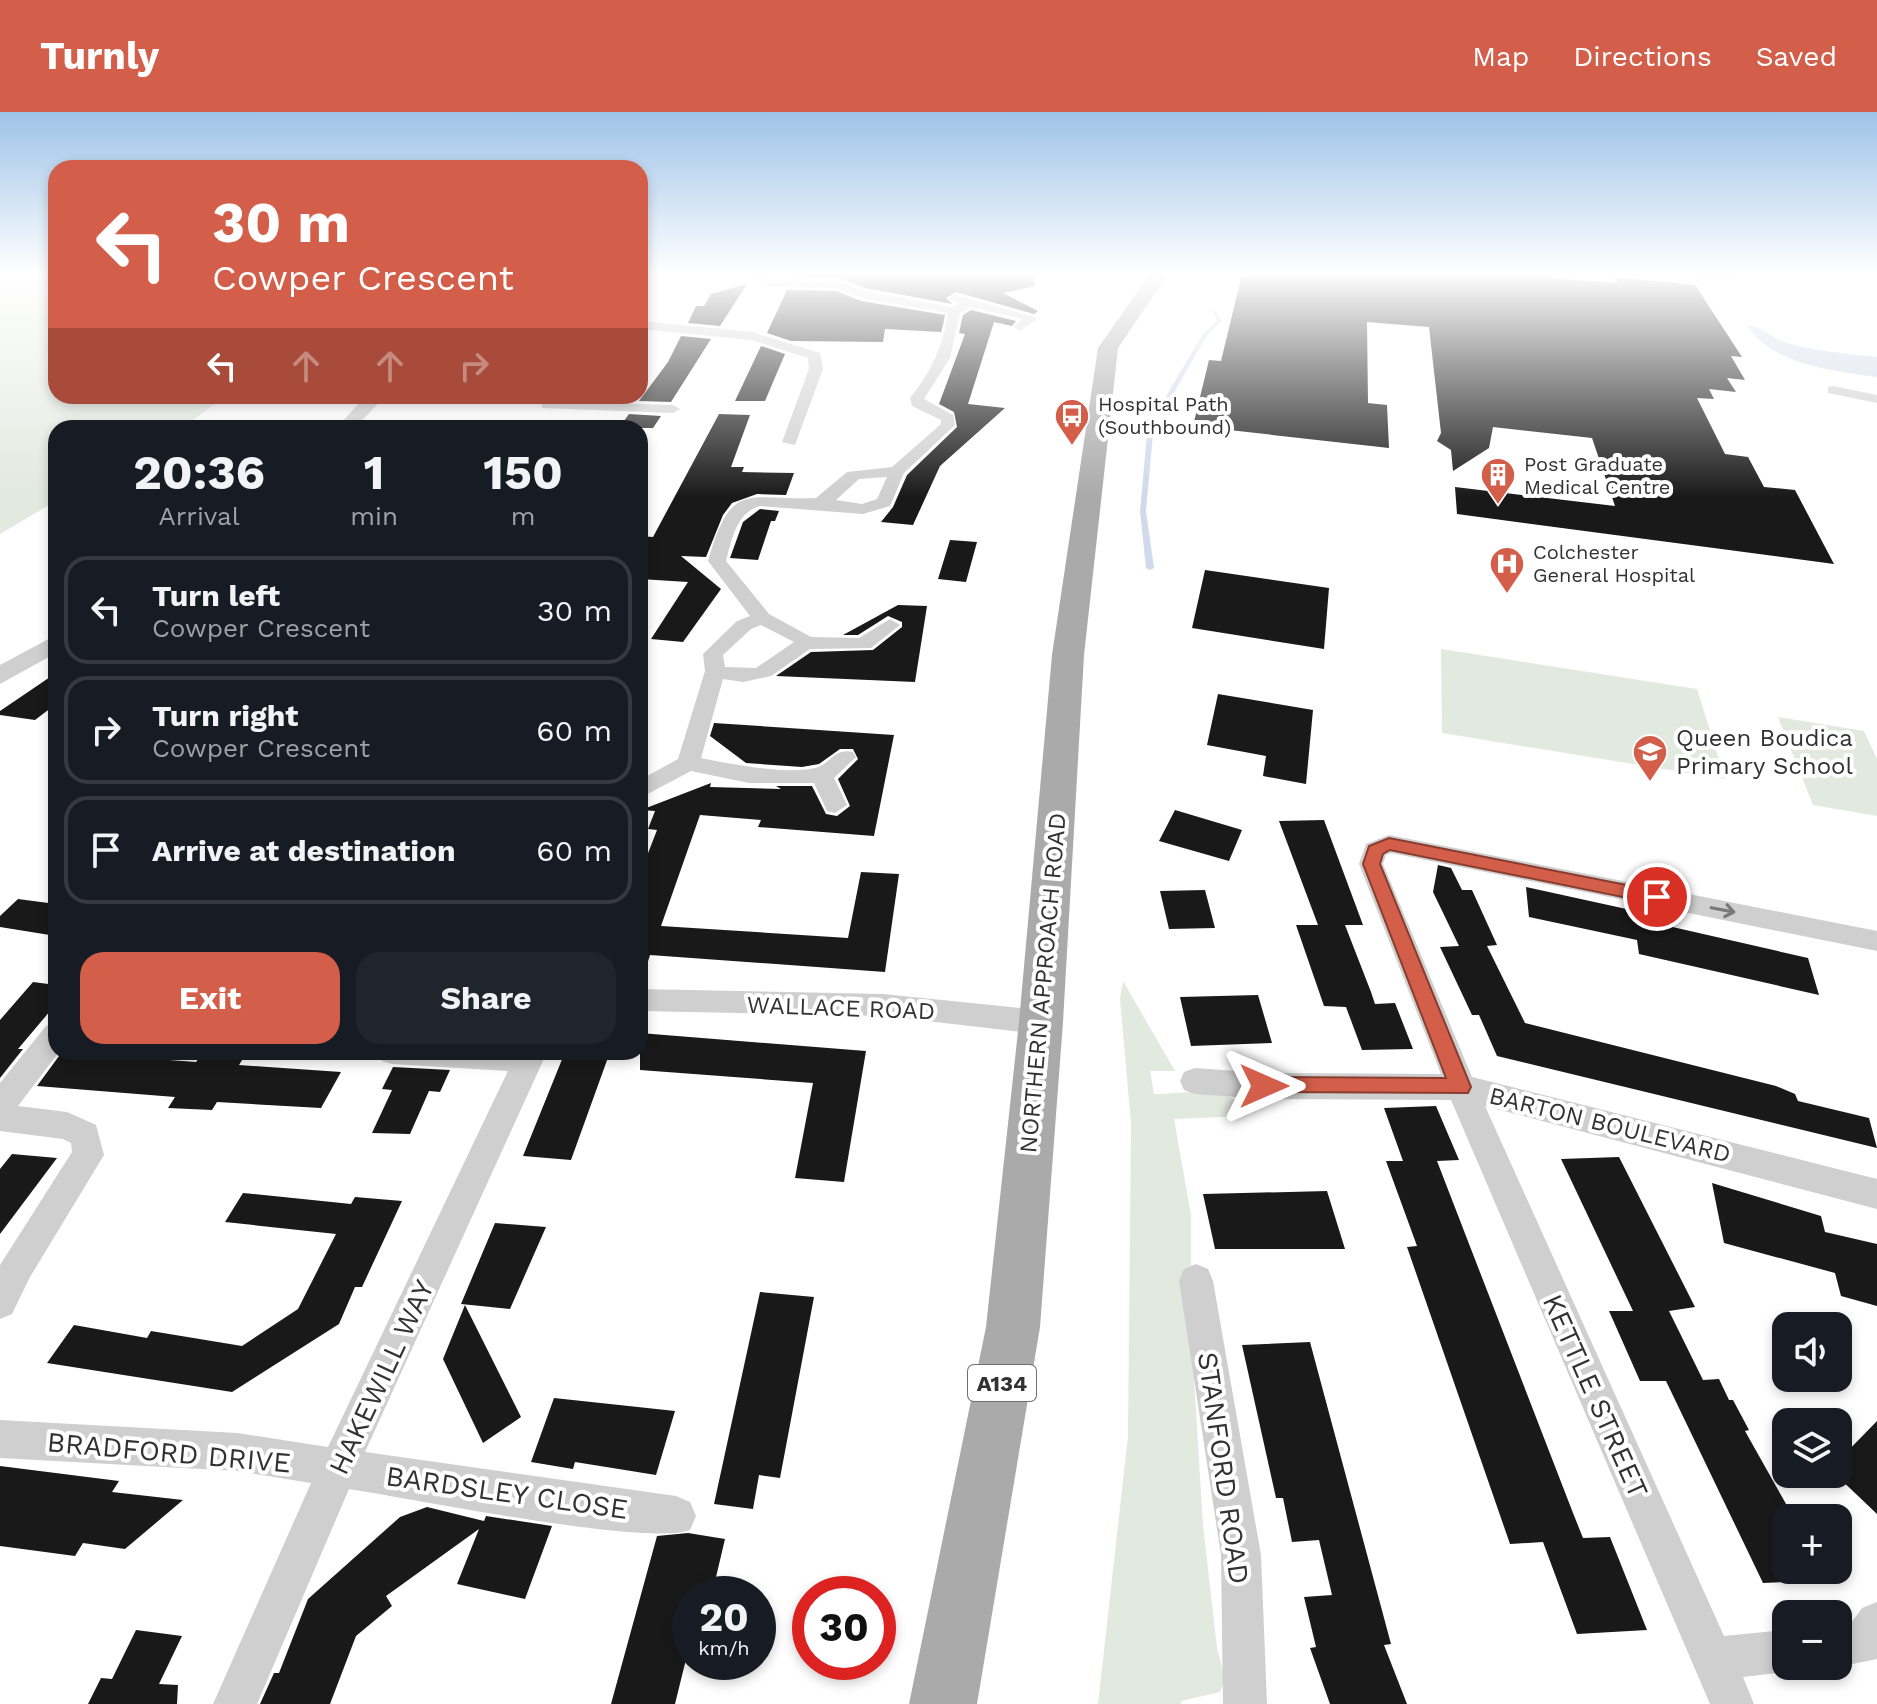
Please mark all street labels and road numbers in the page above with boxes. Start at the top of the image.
street label: NORTHERN APPROACH ROAD [1014,812,1072,1154]
street label: WALLACE ROAD [746,991,936,1025]
street label: BARTON BOULEVARD [1486,1081,1734,1169]
street label: HAKEWILL WAY [322,1275,441,1480]
street label: KETTLE STREET [1536,1289,1655,1503]
street label: STANFORD ROAD [1191,1350,1256,1586]
road number: A134 [968,1365,1036,1401]
street label: BRADFORD DRIVE [46,1425,292,1480]
street label: BARDSLEY CLOSE [384,1459,630,1526]

